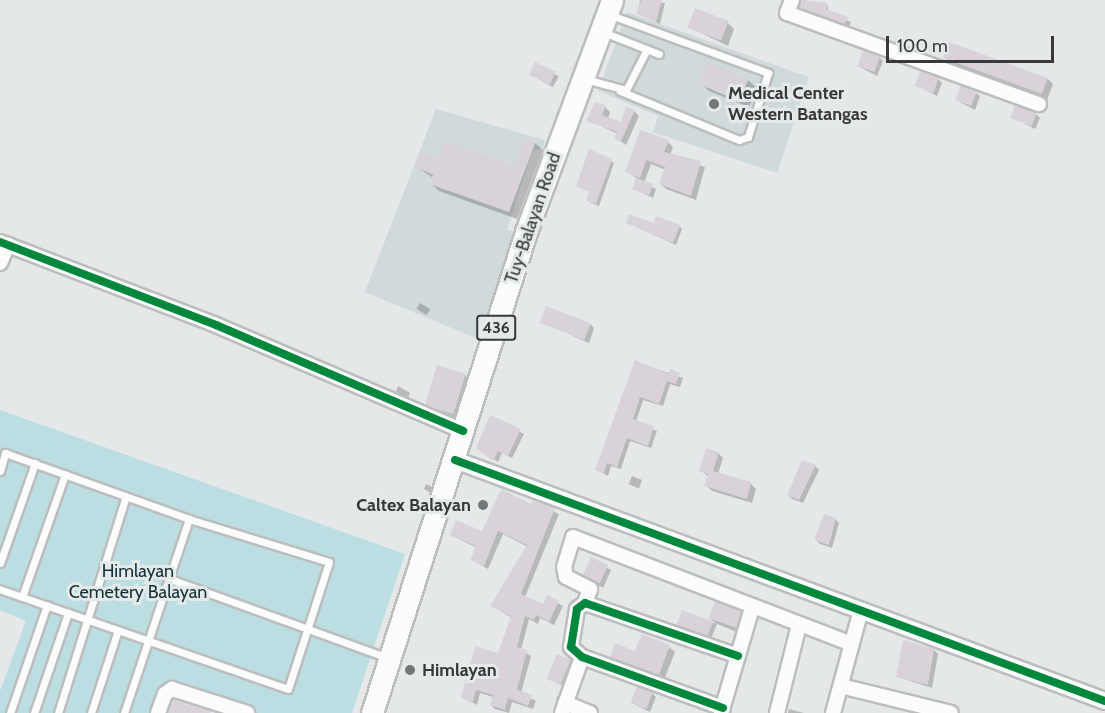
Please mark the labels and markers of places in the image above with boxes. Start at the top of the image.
place label: Medical Center Western Batangas [728,83,868,125]
marker: Medical Center Western Batangas [705,95,723,113]
place label: Caltex Balayan [356,494,471,516]
marker: Caltex Balayan [476,498,490,512]
place label: Himlayan [422,659,497,681]
marker: Himlayan [403,663,417,677]

